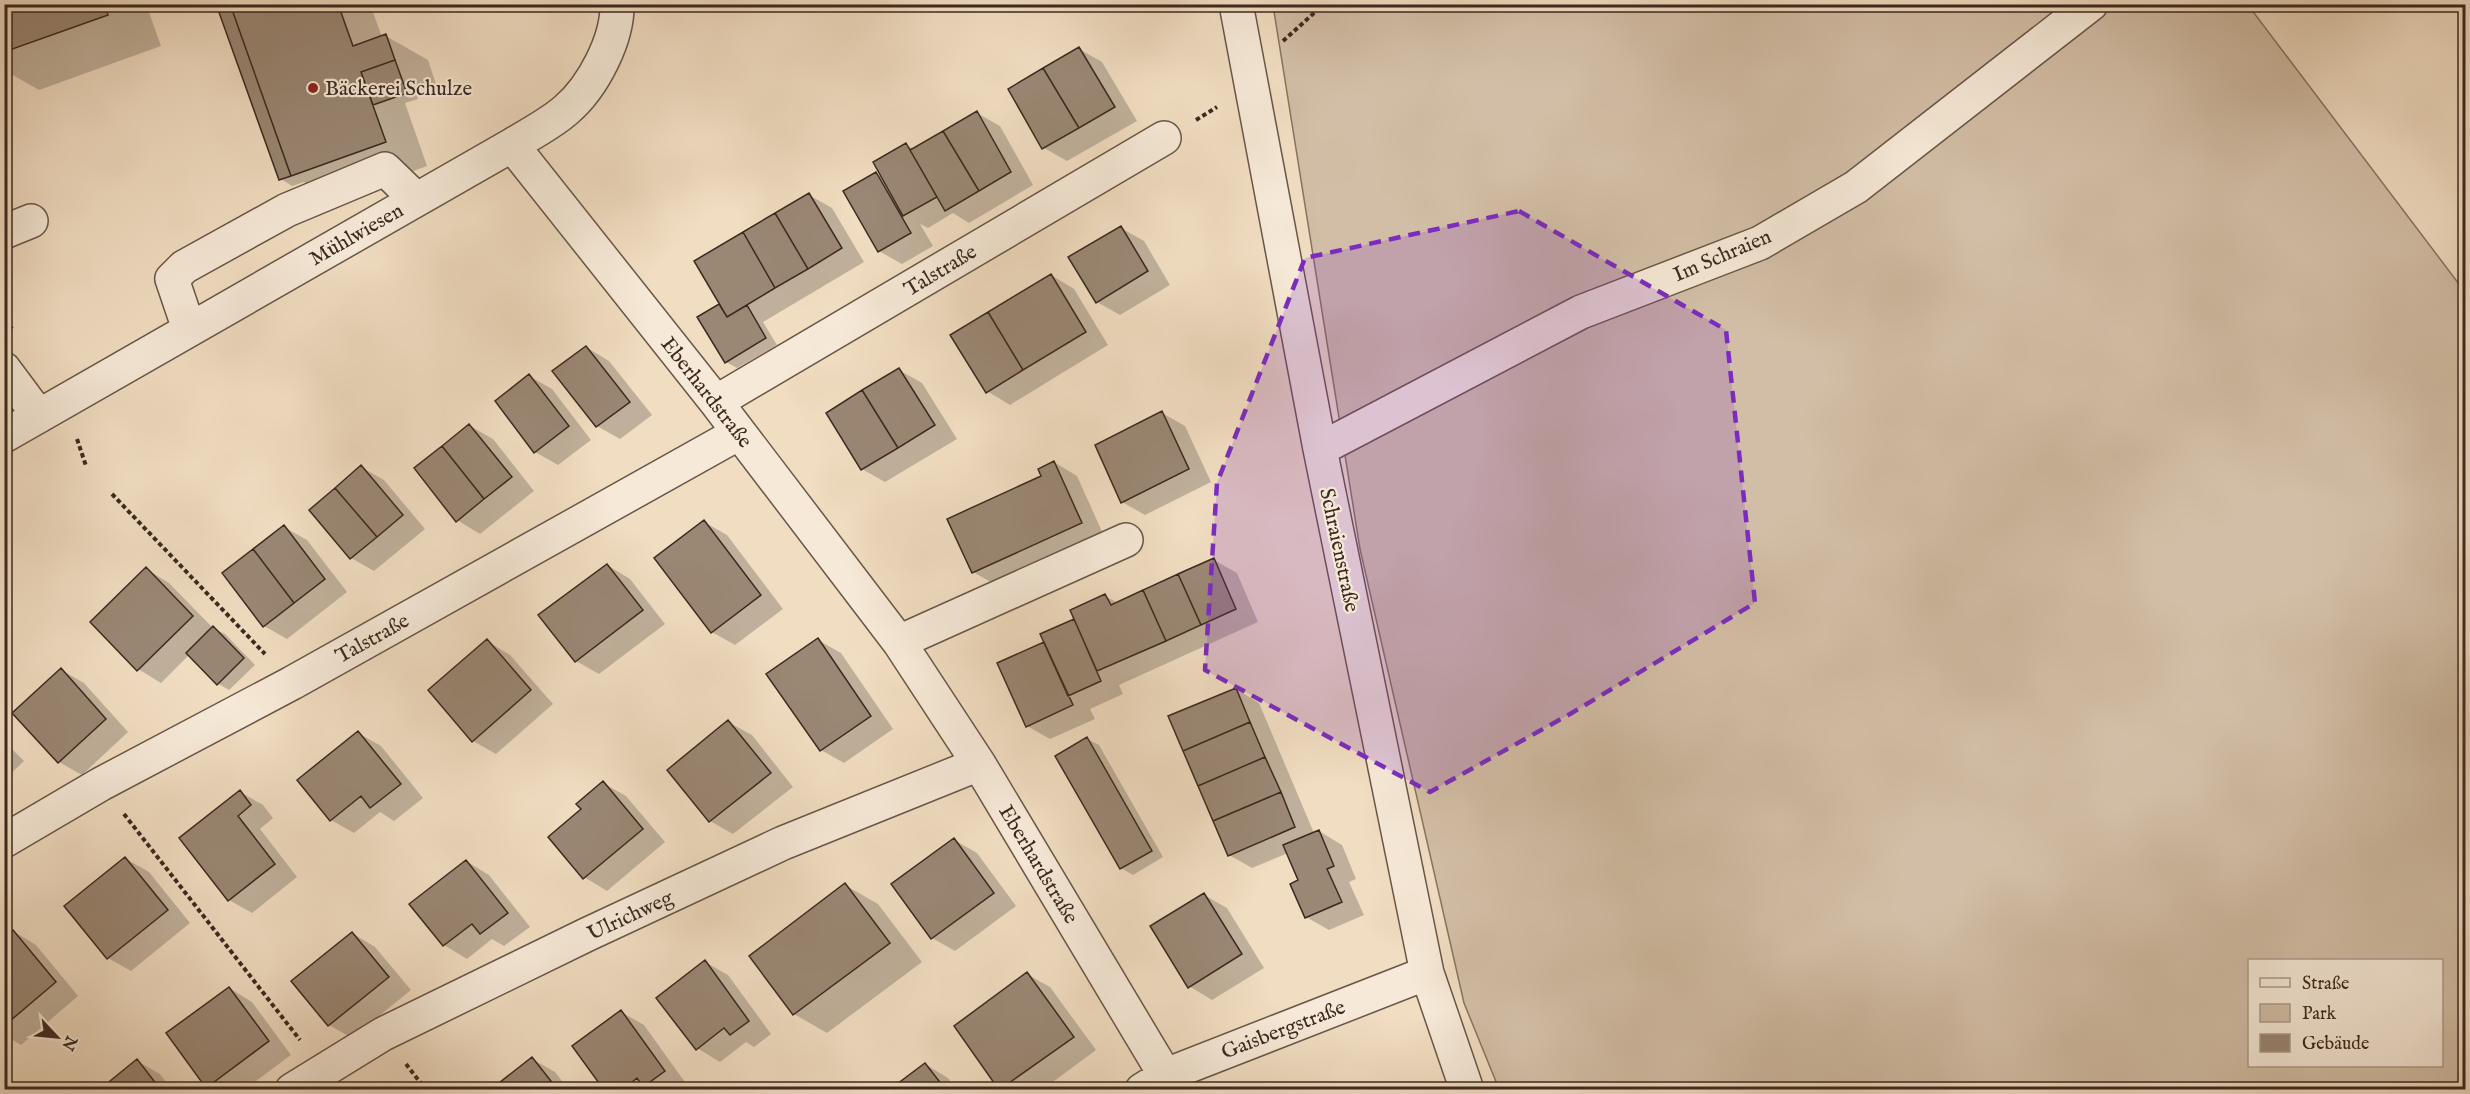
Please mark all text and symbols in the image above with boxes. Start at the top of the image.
place label: Bäckerei Schulze [325,76,472,103]
marker: Bäckerei Schulze [306,81,320,95]
street label: Mühlwiesen [305,198,409,273]
street label: Im Schraien [1669,224,1776,289]
street label: Talstraße [899,239,982,304]
street label: Eberhardstraße [654,332,758,454]
street label: Schraienstraße [1312,486,1365,615]
street label: Talstraße [331,608,415,671]
street label: Eberhardstraße [992,800,1084,929]
street label: Ulrichweg [583,885,678,948]
legend [2248,959,2443,1067]
text: Straße [2302,973,2349,996]
street label: Gaisbergstraße [1218,994,1350,1066]
text: Park [2302,1003,2337,1026]
north arrow [27,1007,87,1067]
text: N [57,1031,81,1053]
text: Gebäude [2302,1033,2369,1056]

